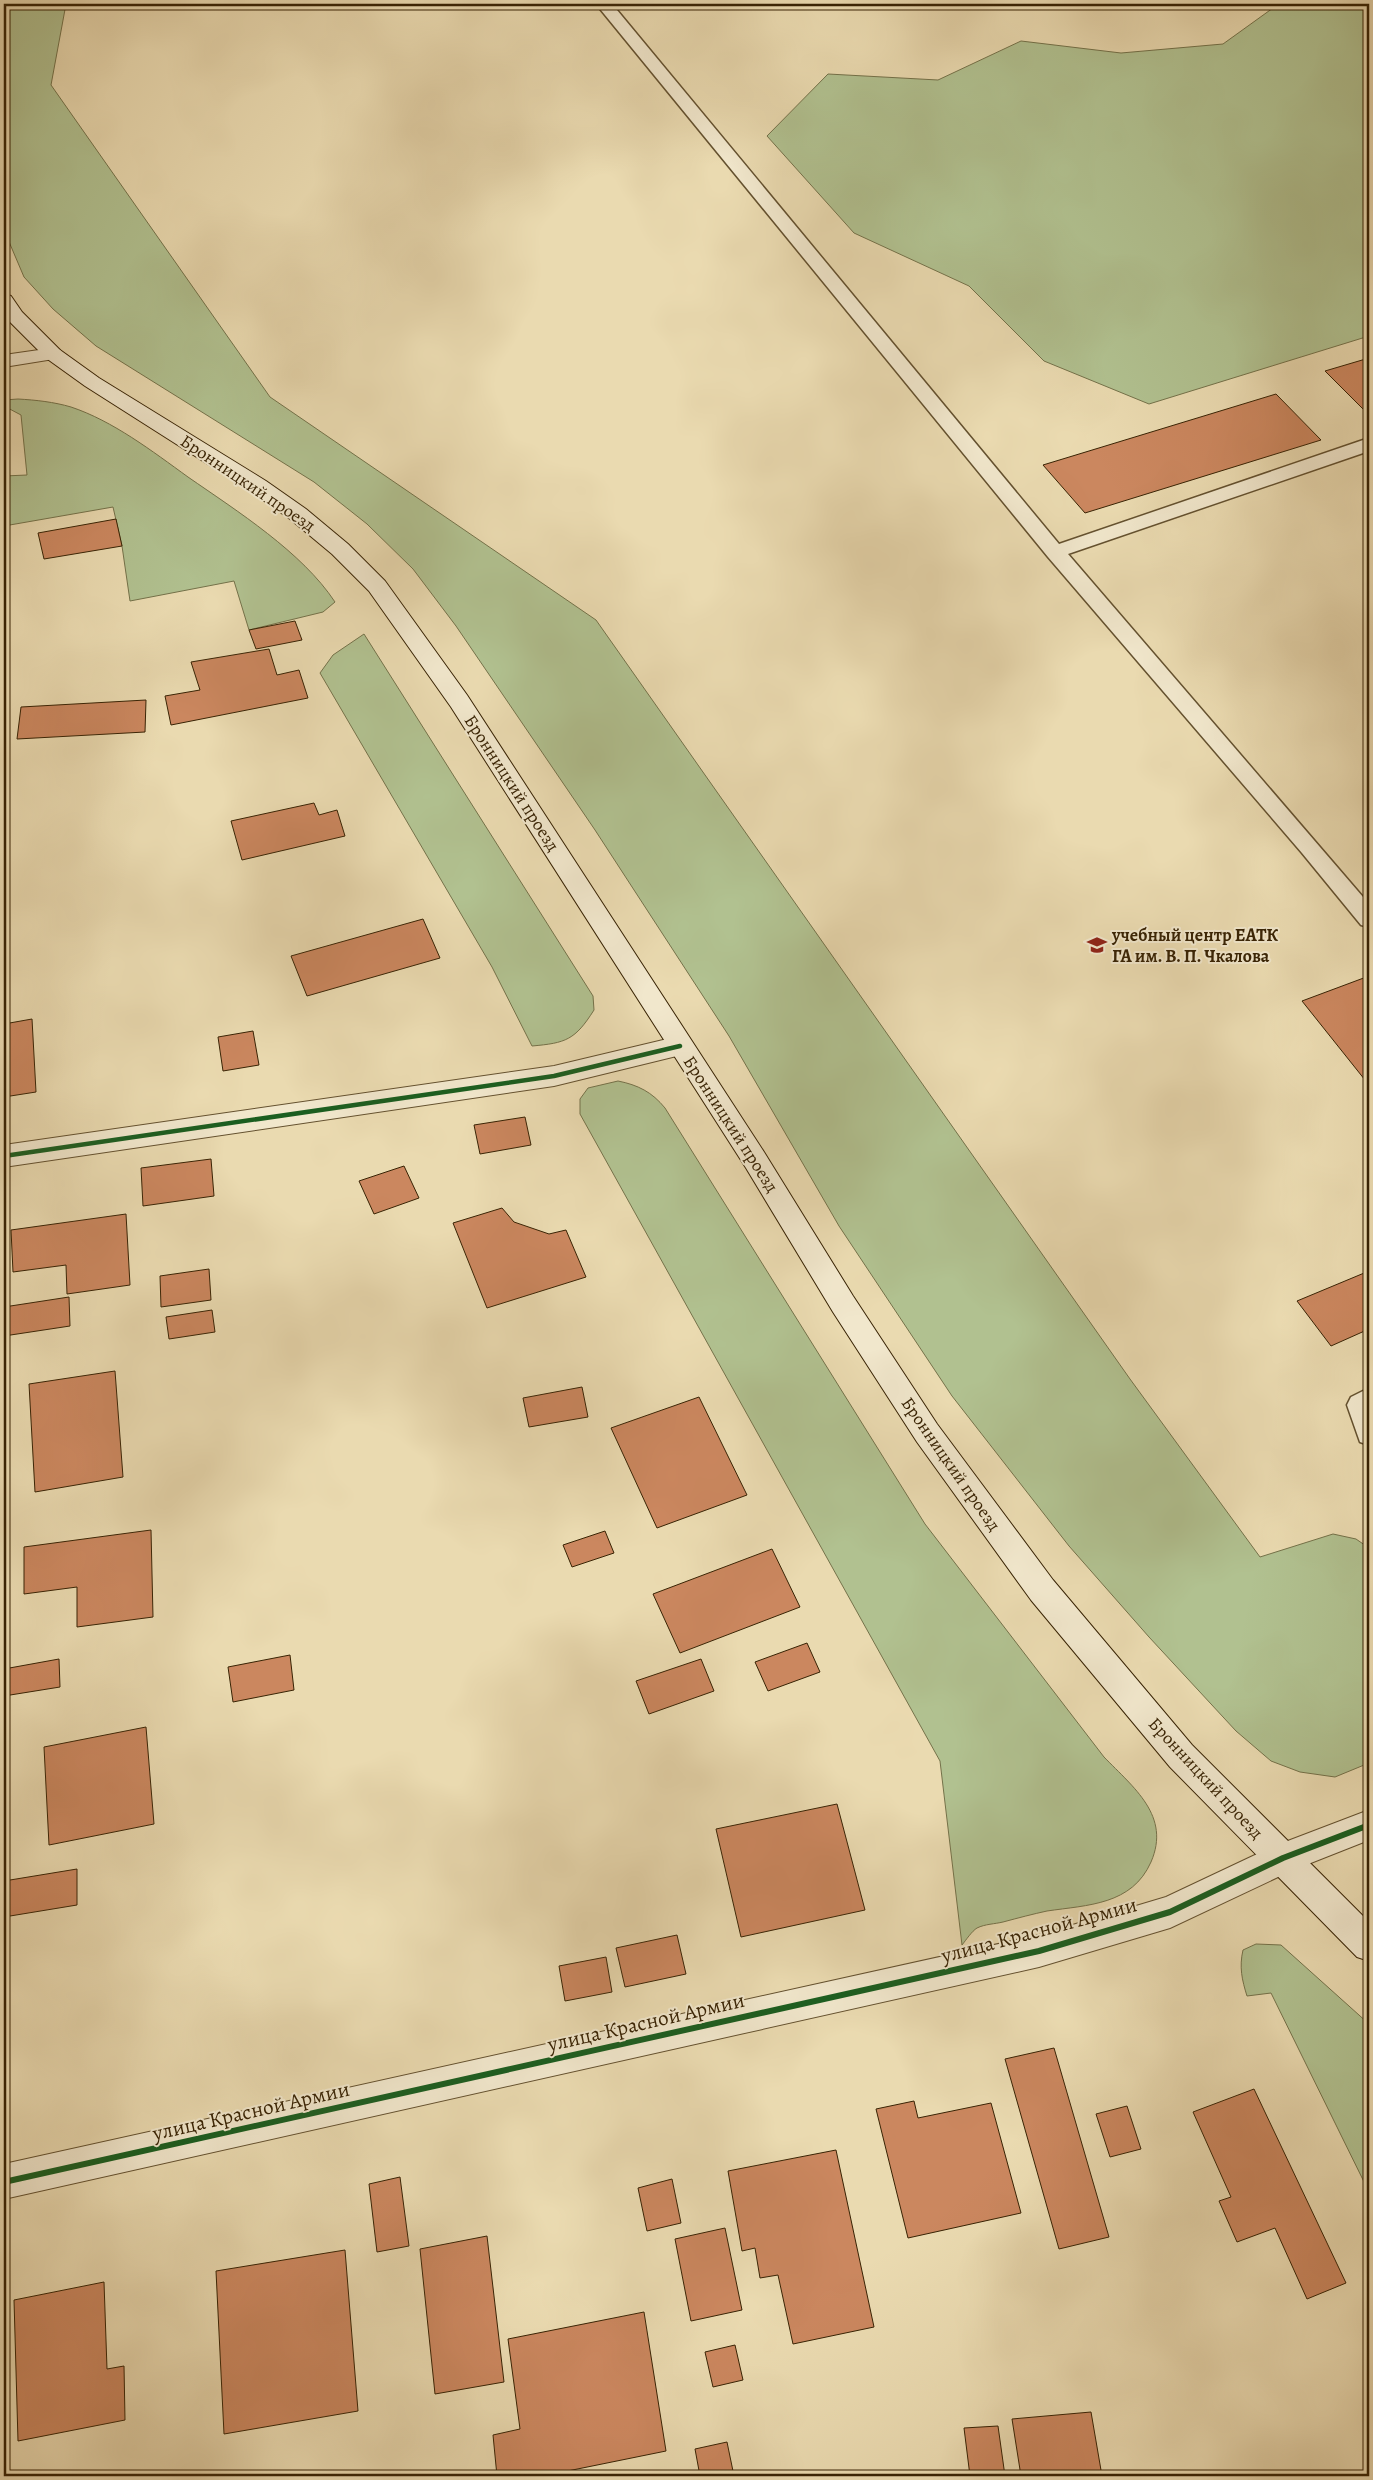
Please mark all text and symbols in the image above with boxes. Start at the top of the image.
street label: Бронницкий проезд [176,429,320,537]
street label: Бронницкий проезд [459,710,565,856]
place label: учебный центр ЕАТК ГА им. В. П. Чкалова [1111,923,1278,968]
school or university icon: учебный центр ЕАТК ГА им. В. П. Чкалова [1086,934,1108,956]
street label: Бронницкий проезд [678,1051,784,1197]
street label: Бронницкий проезд [896,1392,1006,1536]
street label: Бронницкий проезд [1143,1712,1269,1844]
street label: улица Красной Армии [937,1890,1140,1970]
street label: улица Красной Армии [544,1986,747,2059]
street label: улица Красной Армии [149,2075,352,2148]

